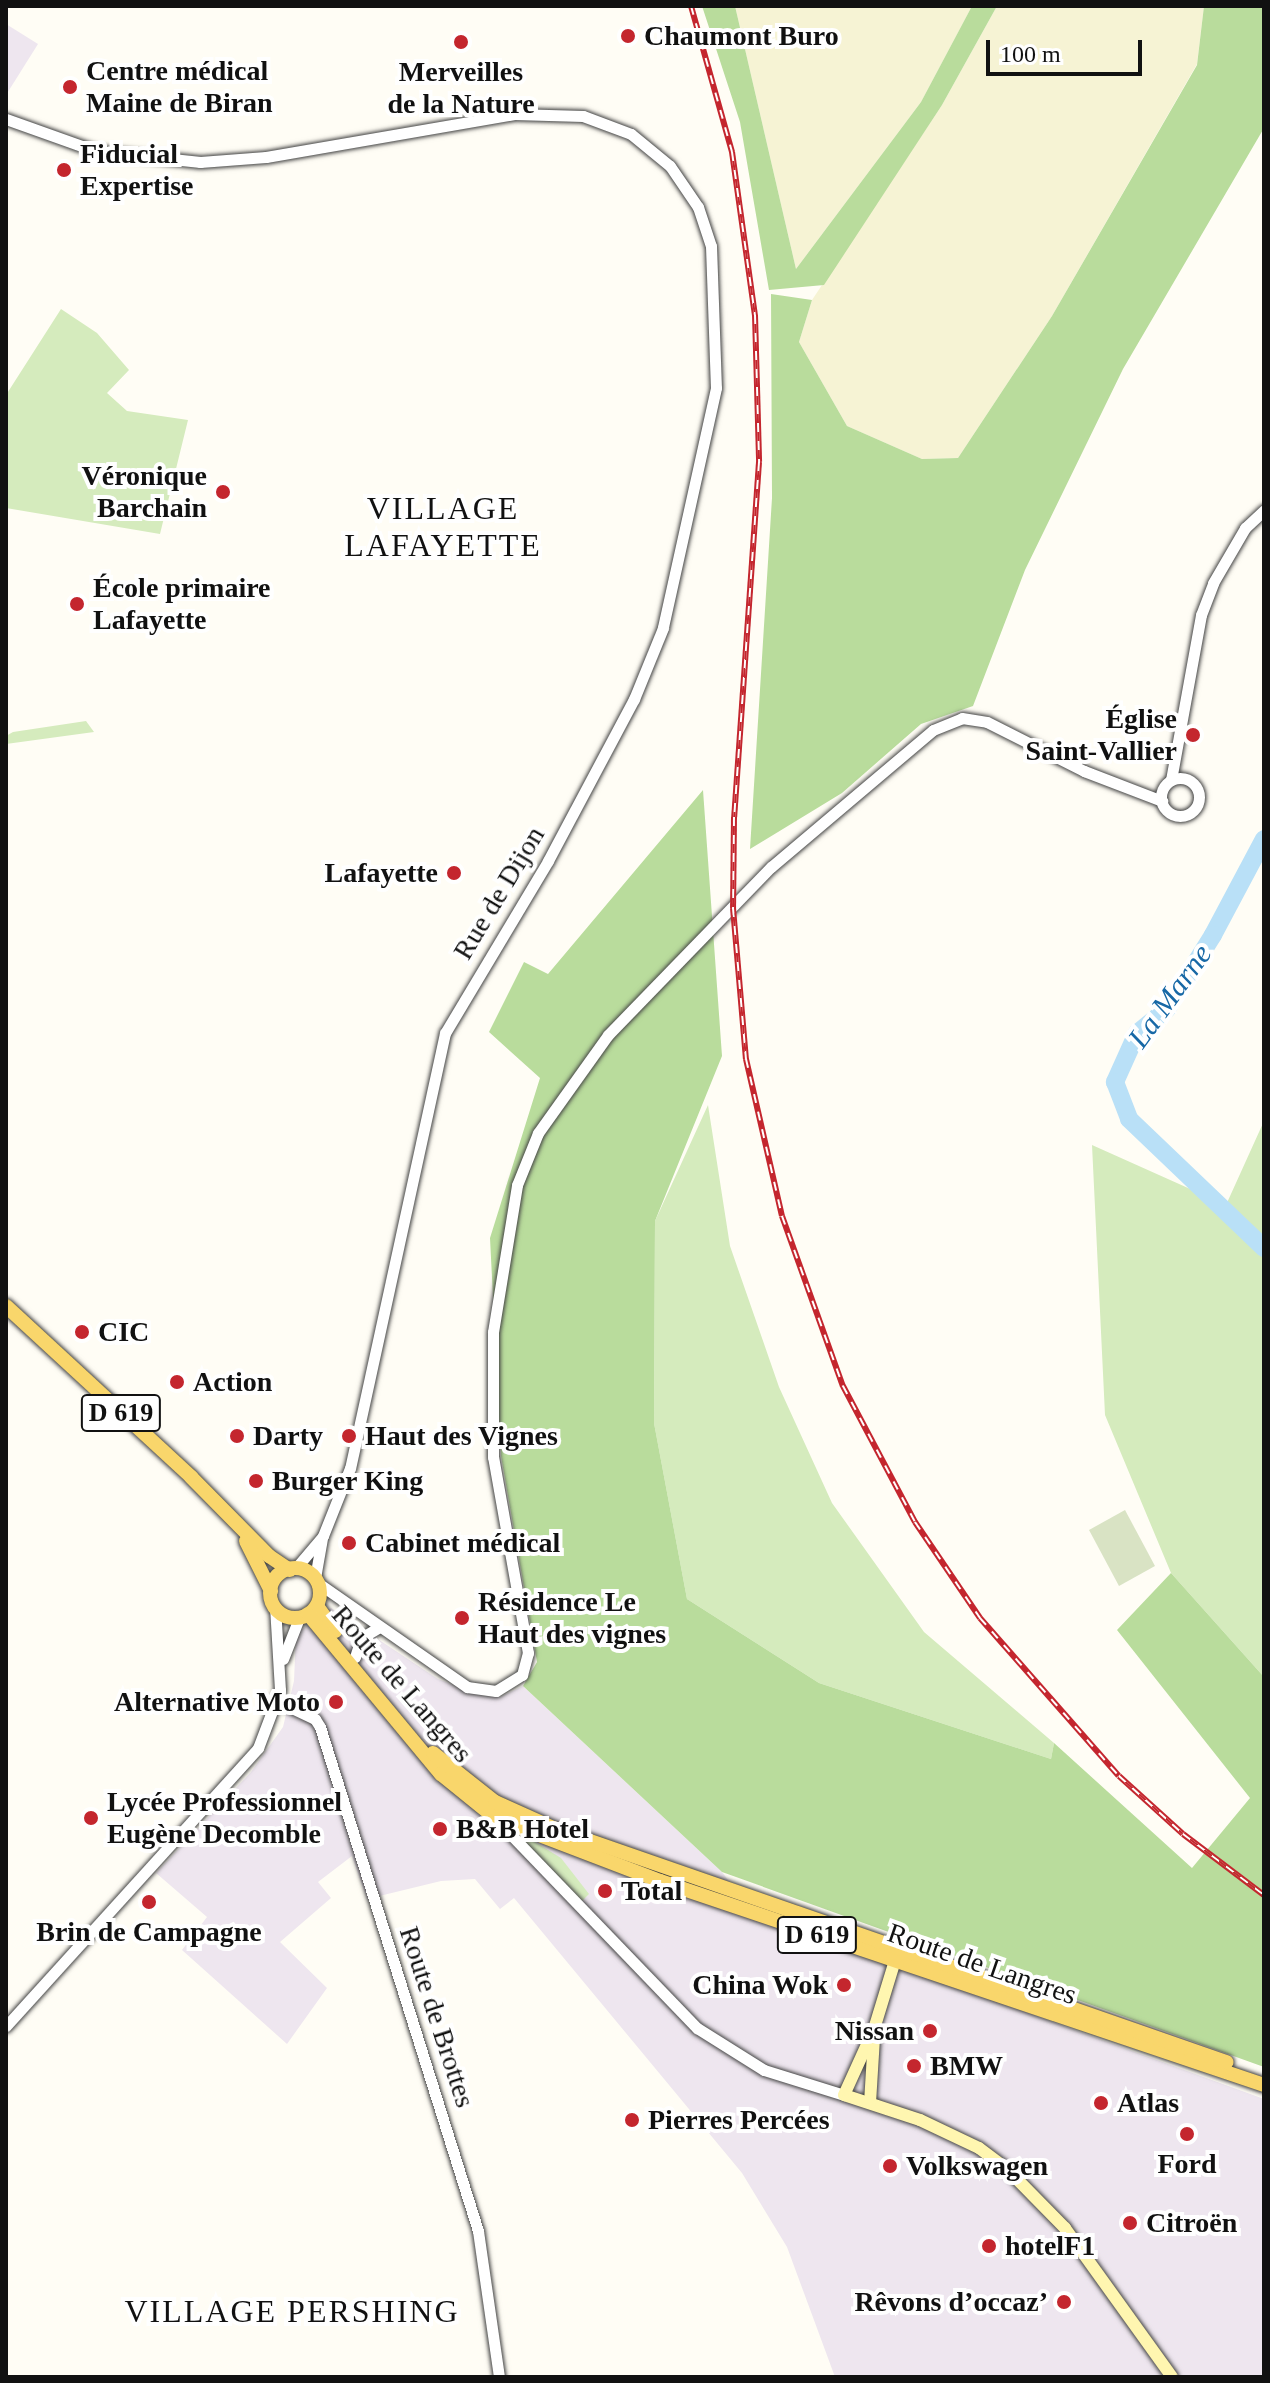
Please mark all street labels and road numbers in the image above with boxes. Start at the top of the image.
street label: Rue de Dijon [446,820,552,966]
road number: D 619 [79,1391,163,1435]
street label: Route de Langres [325,1598,479,1770]
road number: D 619 [775,1913,859,1957]
street label: Route de Langres [883,1916,1081,2012]
street label: Route de Brottes [392,1922,482,2112]

